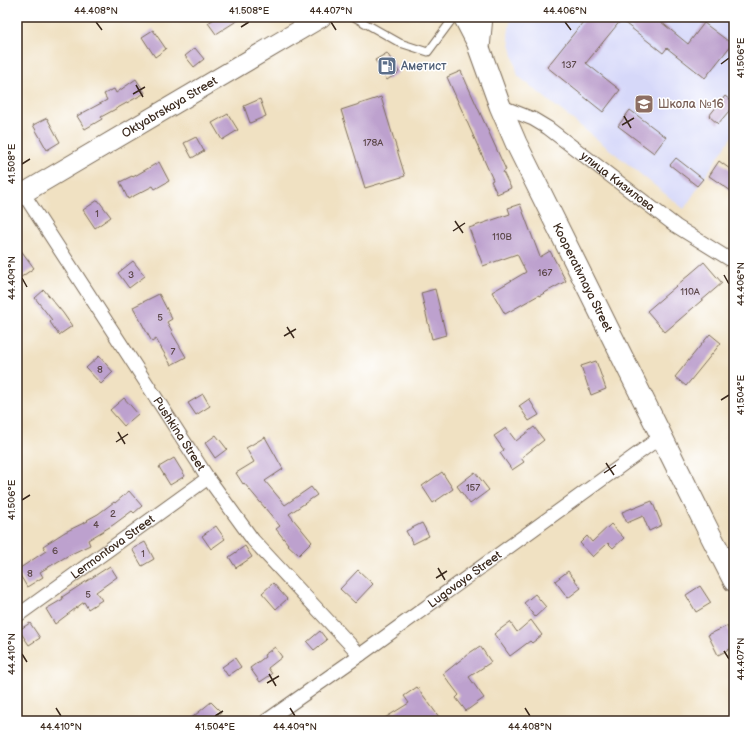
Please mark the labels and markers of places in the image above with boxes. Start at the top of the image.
fuel station icon: Аметист [376,55,398,77]
place label: Аметист [400,59,447,74]
school or university icon: Школа №16 [633,93,655,115]
place label: Школа №16 [658,97,724,112]

